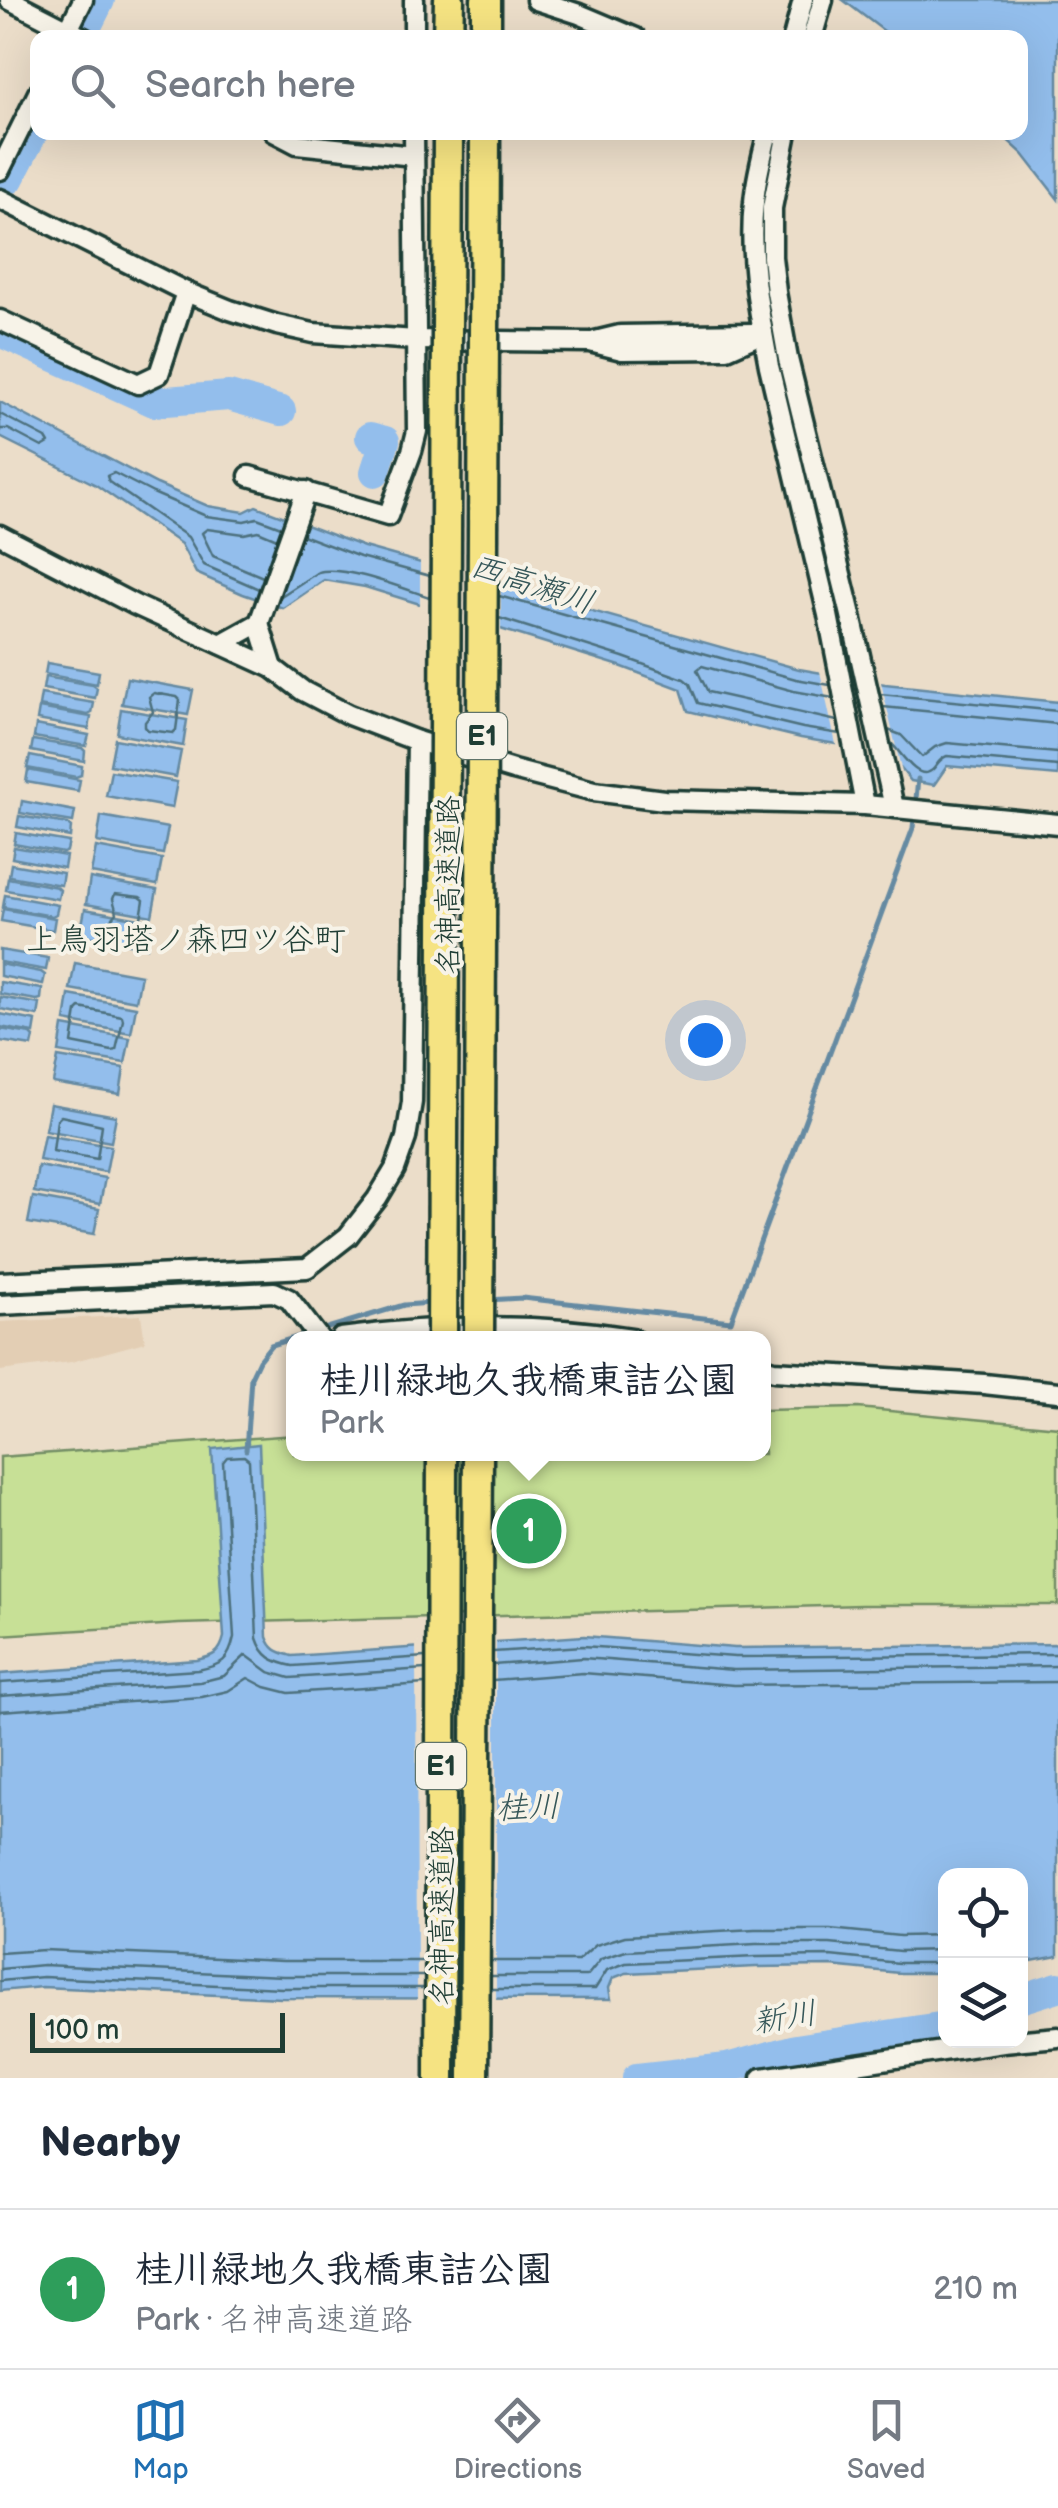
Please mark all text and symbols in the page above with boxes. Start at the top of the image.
search box [30,30,1028,140]
icon: search [65,58,120,113]
text: Search here [145,63,356,108]
water label: 西高瀬川 [465,547,599,623]
road number: E1 [457,713,507,759]
street label: 名神高速道路 [431,795,467,975]
district label: 上鳥羽塔ノ森四ツ谷町 [26,921,346,960]
your location [680,1015,731,1066]
popup [286,1331,771,1461]
text: 桂川緑地久我橋東詰公園 [319,1359,738,1404]
text: Park [319,1404,384,1443]
pin: 1 [496,1494,562,1568]
road number: E1 [416,1743,466,1789]
water label: 桂川 [495,1787,561,1829]
street label: 名神高速道路 [425,1826,461,2006]
map controls [938,1868,1028,2048]
button: locate [938,1868,1028,1958]
button: layers [938,1958,1028,2048]
water label: 新川 [750,1994,820,2042]
scale bar [30,2008,285,2052]
text: 100 m [45,2014,119,2047]
text: Nearby [40,2118,180,2169]
text: 桂川緑地久我橋東詰公園 [135,2248,553,2293]
text: 1 [66,2270,79,2309]
text: 210 m [933,2270,1018,2309]
text: Park · 名神高速道路 [135,2301,412,2340]
tab: Map [132,2393,189,2486]
tab: Directions [453,2393,582,2486]
tab: Saved [847,2393,926,2486]

